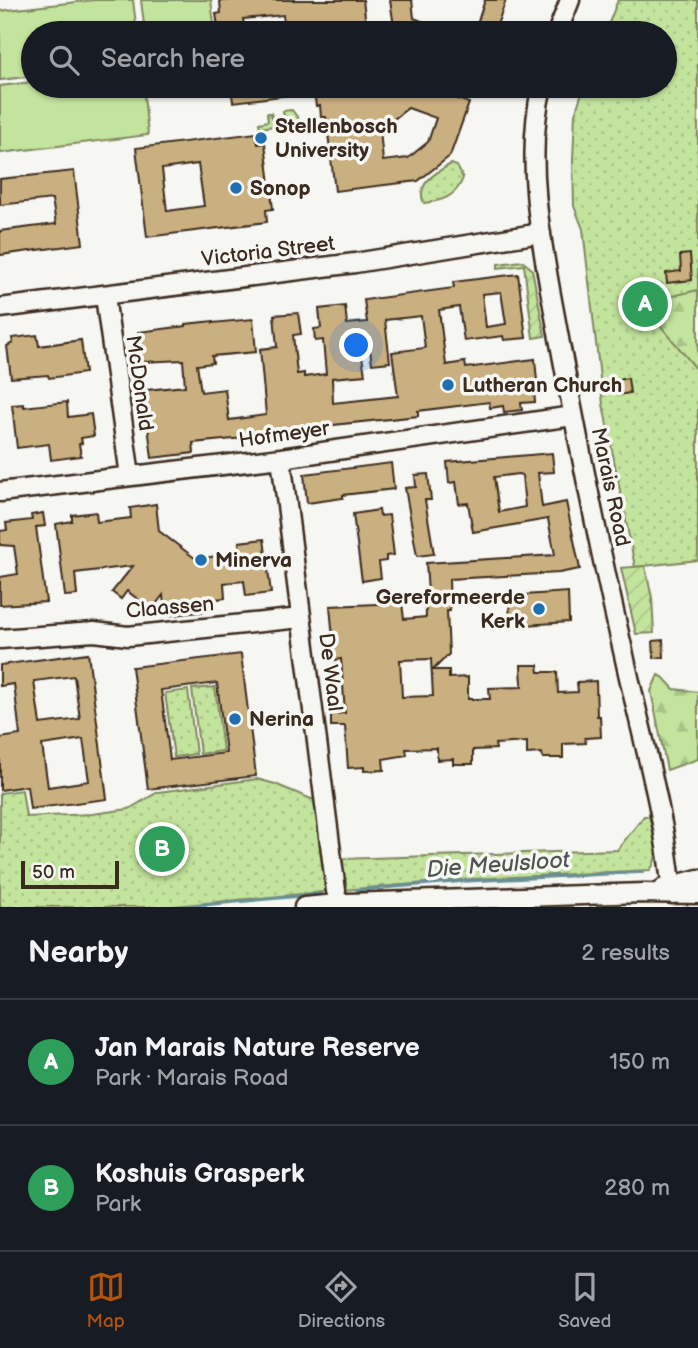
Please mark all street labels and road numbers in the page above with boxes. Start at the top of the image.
street label: Victoria Street [200,231,337,272]
street label: McDonald [120,334,159,433]
street label: Hofmeyer [237,416,332,453]
street label: Marais Road [586,425,635,549]
street label: Claassen [125,591,215,624]
street label: De Waal [313,631,348,713]

